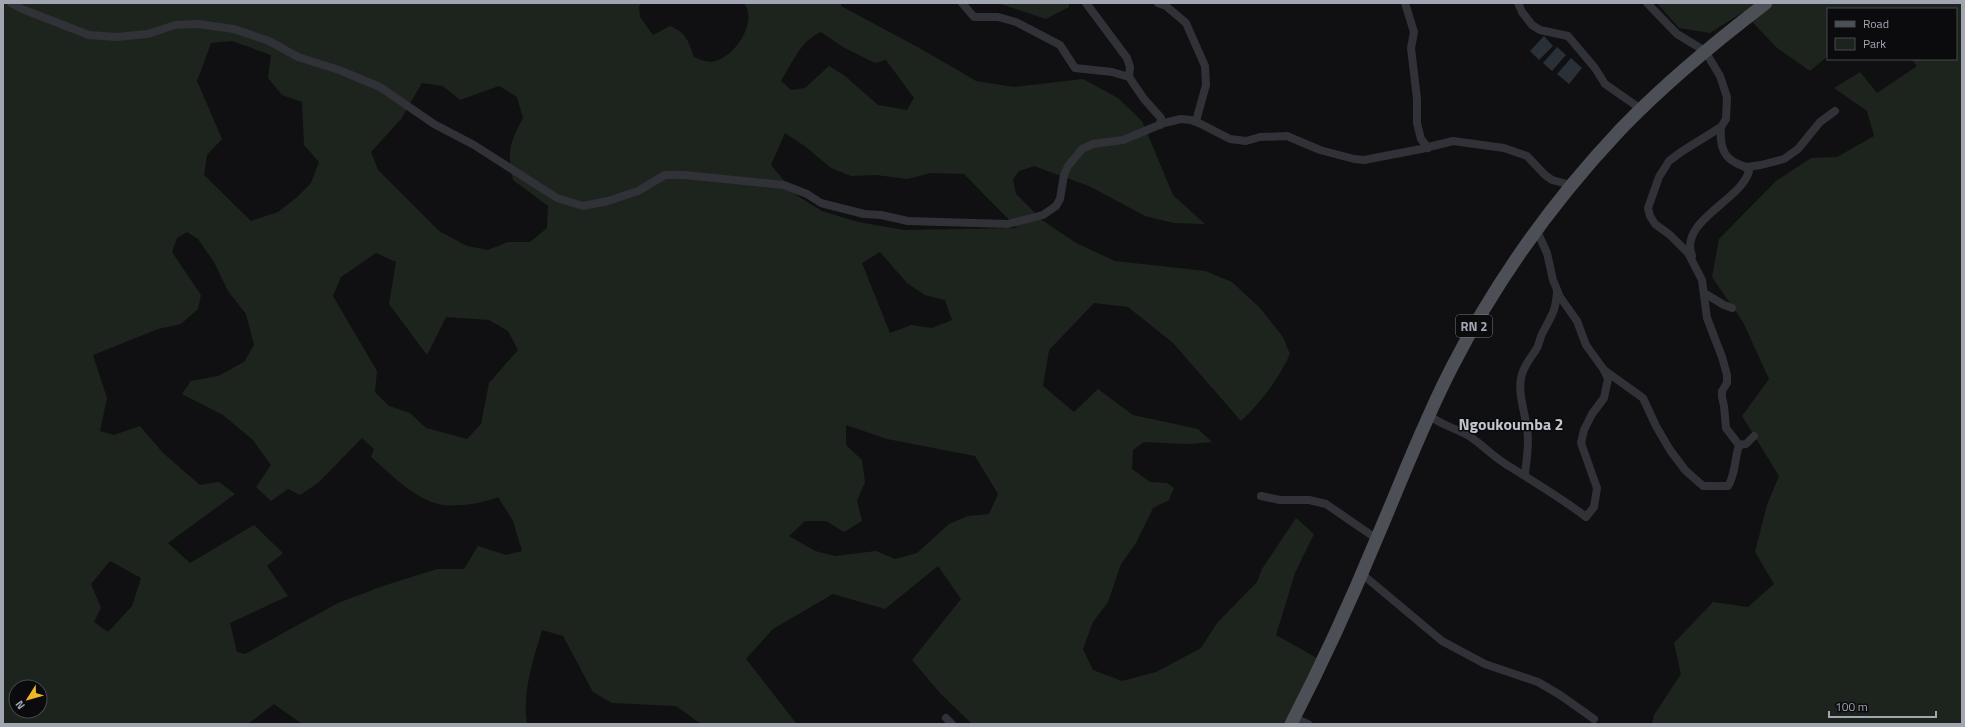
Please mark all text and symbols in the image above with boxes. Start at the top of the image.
legend [1827,8,1957,60]
text: Road [1863,14,1889,33]
text: Park [1863,34,1886,53]
road number: RN 2 [1456,315,1492,337]
district label: Ngoukoumba 2 [1458,412,1564,436]
north arrow [8,679,48,719]
scale bar [1829,693,1936,719]
text: N [11,697,29,713]
text: 100 m [1835,697,1868,716]

